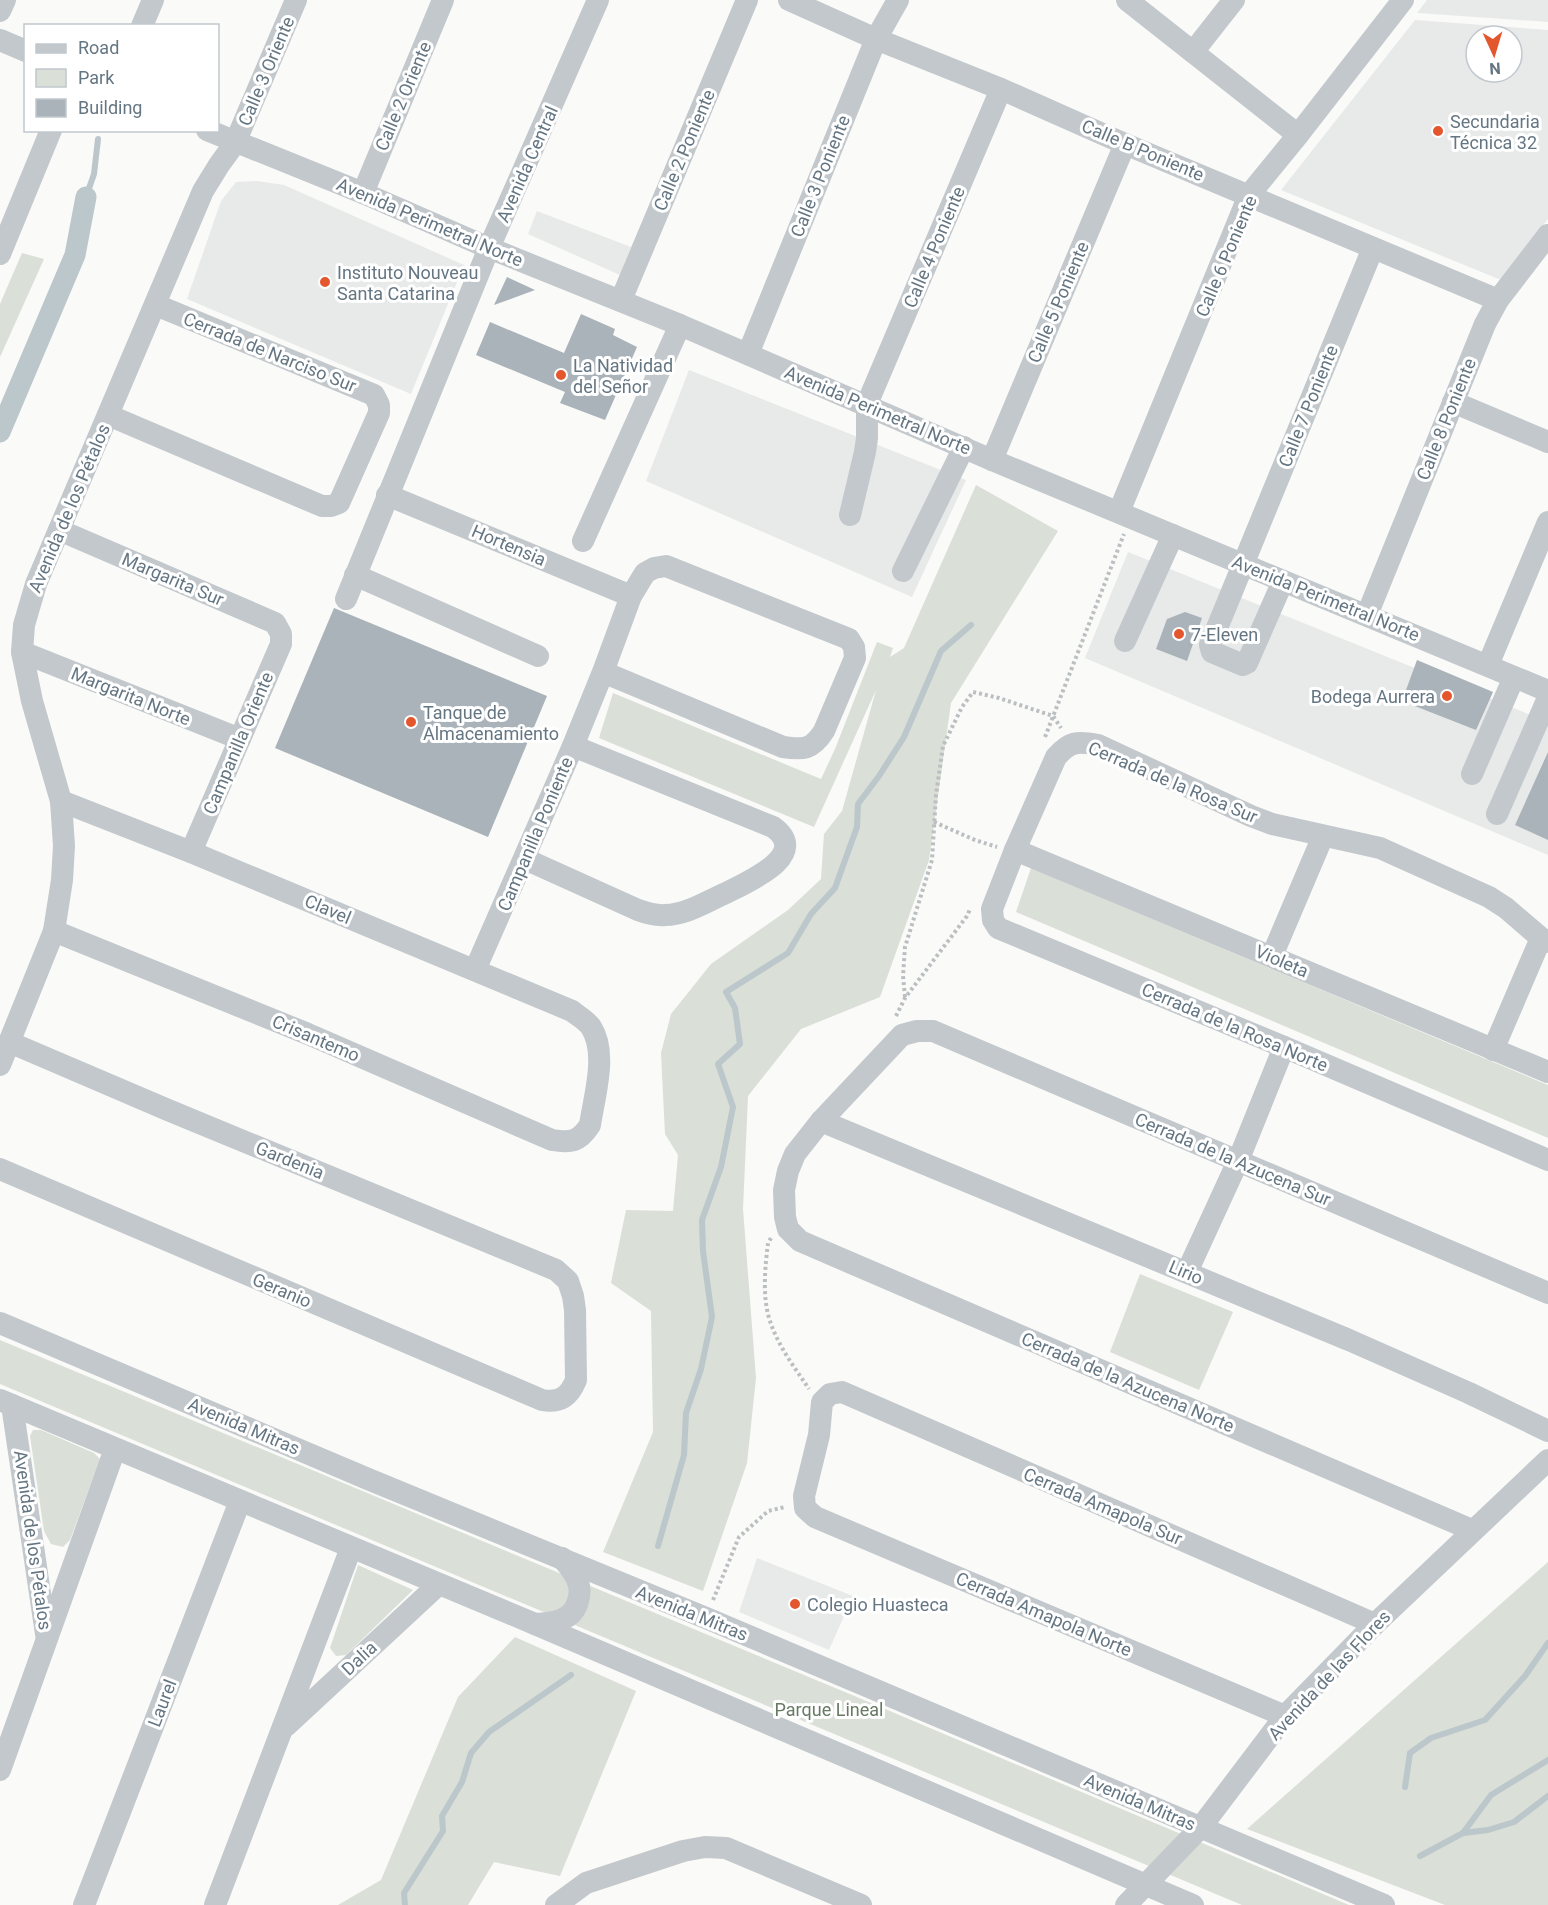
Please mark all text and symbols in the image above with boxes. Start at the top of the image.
street label: Calle 3 Oriente [234,13,298,129]
legend [24,24,219,132]
north arrow [1464,24,1524,84]
text: Road [78,37,119,58]
street label: Calle 2 Oriente [371,38,435,154]
text: N [1489,59,1501,78]
text: Park [78,67,115,88]
street label: Calle 2 Poniente [649,86,719,214]
text: Building [78,97,142,118]
street label: Avenida Central [492,103,562,225]
place label: Secundaria Técnica 32 [1450,111,1540,153]
street label: Calle 3 Poniente [786,112,854,240]
street label: Calle B Poniente [1079,115,1207,185]
marker: Secundaria Técnica 32 [1431,124,1445,138]
street label: Avenida Perimetral Norte [334,173,526,271]
street label: Calle 4 Poniente [899,183,969,311]
street label: Calle 6 Poniente [1191,192,1261,320]
street label: Calle 5 Poniente [1023,238,1093,366]
place label: Instituto Nouveau Santa Catarina [337,262,479,304]
marker: Instituto Nouveau Santa Catarina [318,275,332,289]
street label: Cerrada de Narciso Sur [181,308,359,396]
street label: Calle 7 Poniente [1274,342,1342,470]
place label: La Natividad del Señor [573,355,673,397]
street label: Calle 8 Poniente [1412,355,1480,483]
street label: Avenida Perimetral Norte [782,361,974,459]
marker: La Natividad del Señor [554,368,568,382]
street label: Avenida de los Pétalos [24,421,114,595]
street label: Hortensia [469,520,549,570]
street label: Margarita Sur [119,548,227,610]
street label: Avenida Perimetral Norte [1229,551,1423,645]
place label: 7-Eleven [1191,624,1258,645]
marker: 7-Eleven [1172,627,1186,641]
street label: Margarita Norte [68,662,194,730]
street label: Campanilla Oriente [199,669,277,817]
place label: Bodega Aurrera [1311,686,1435,707]
marker: Bodega Aurrera [1440,689,1454,703]
place label: Tanque de Almacenamiento [423,702,559,744]
marker: Tanque de Almacenamiento [404,715,418,729]
street label: Cerrada de la Rosa Sur [1085,737,1261,827]
street label: Campanilla Poniente [493,754,577,914]
street label: Clavel [302,890,354,928]
street label: Violeta [1252,940,1312,982]
street label: Cerrada de la Rosa Norte [1139,978,1331,1076]
street label: Crisantemo [269,1010,363,1066]
street label: Cerrada de la Azucena Sur [1132,1108,1334,1210]
street label: Gardenia [253,1137,327,1183]
street label: Lirio [1166,1256,1206,1288]
street label: Geranio [249,1268,315,1312]
street label: Cerrada de la Azucena Norte [1018,1328,1238,1436]
street label: Avenida Mitras [185,1393,303,1459]
street label: Avenida de los Pétalos [10,1449,56,1631]
street label: Cerrada Amapola Sur [1020,1463,1186,1549]
street label: Cerrada Amapola Norte [953,1567,1135,1661]
street label: Avenida Mitras [633,1581,751,1645]
place label: Colegio Huasteca [807,1594,949,1615]
marker: Colegio Huasteca [788,1597,802,1611]
street label: Avenida de las Flores [1263,1606,1395,1744]
street label: Dalia [337,1637,381,1679]
street label: Laurel [143,1676,181,1730]
park label: Parque Lineal [775,1699,883,1720]
street label: Avenida Mitras [1081,1769,1199,1835]

